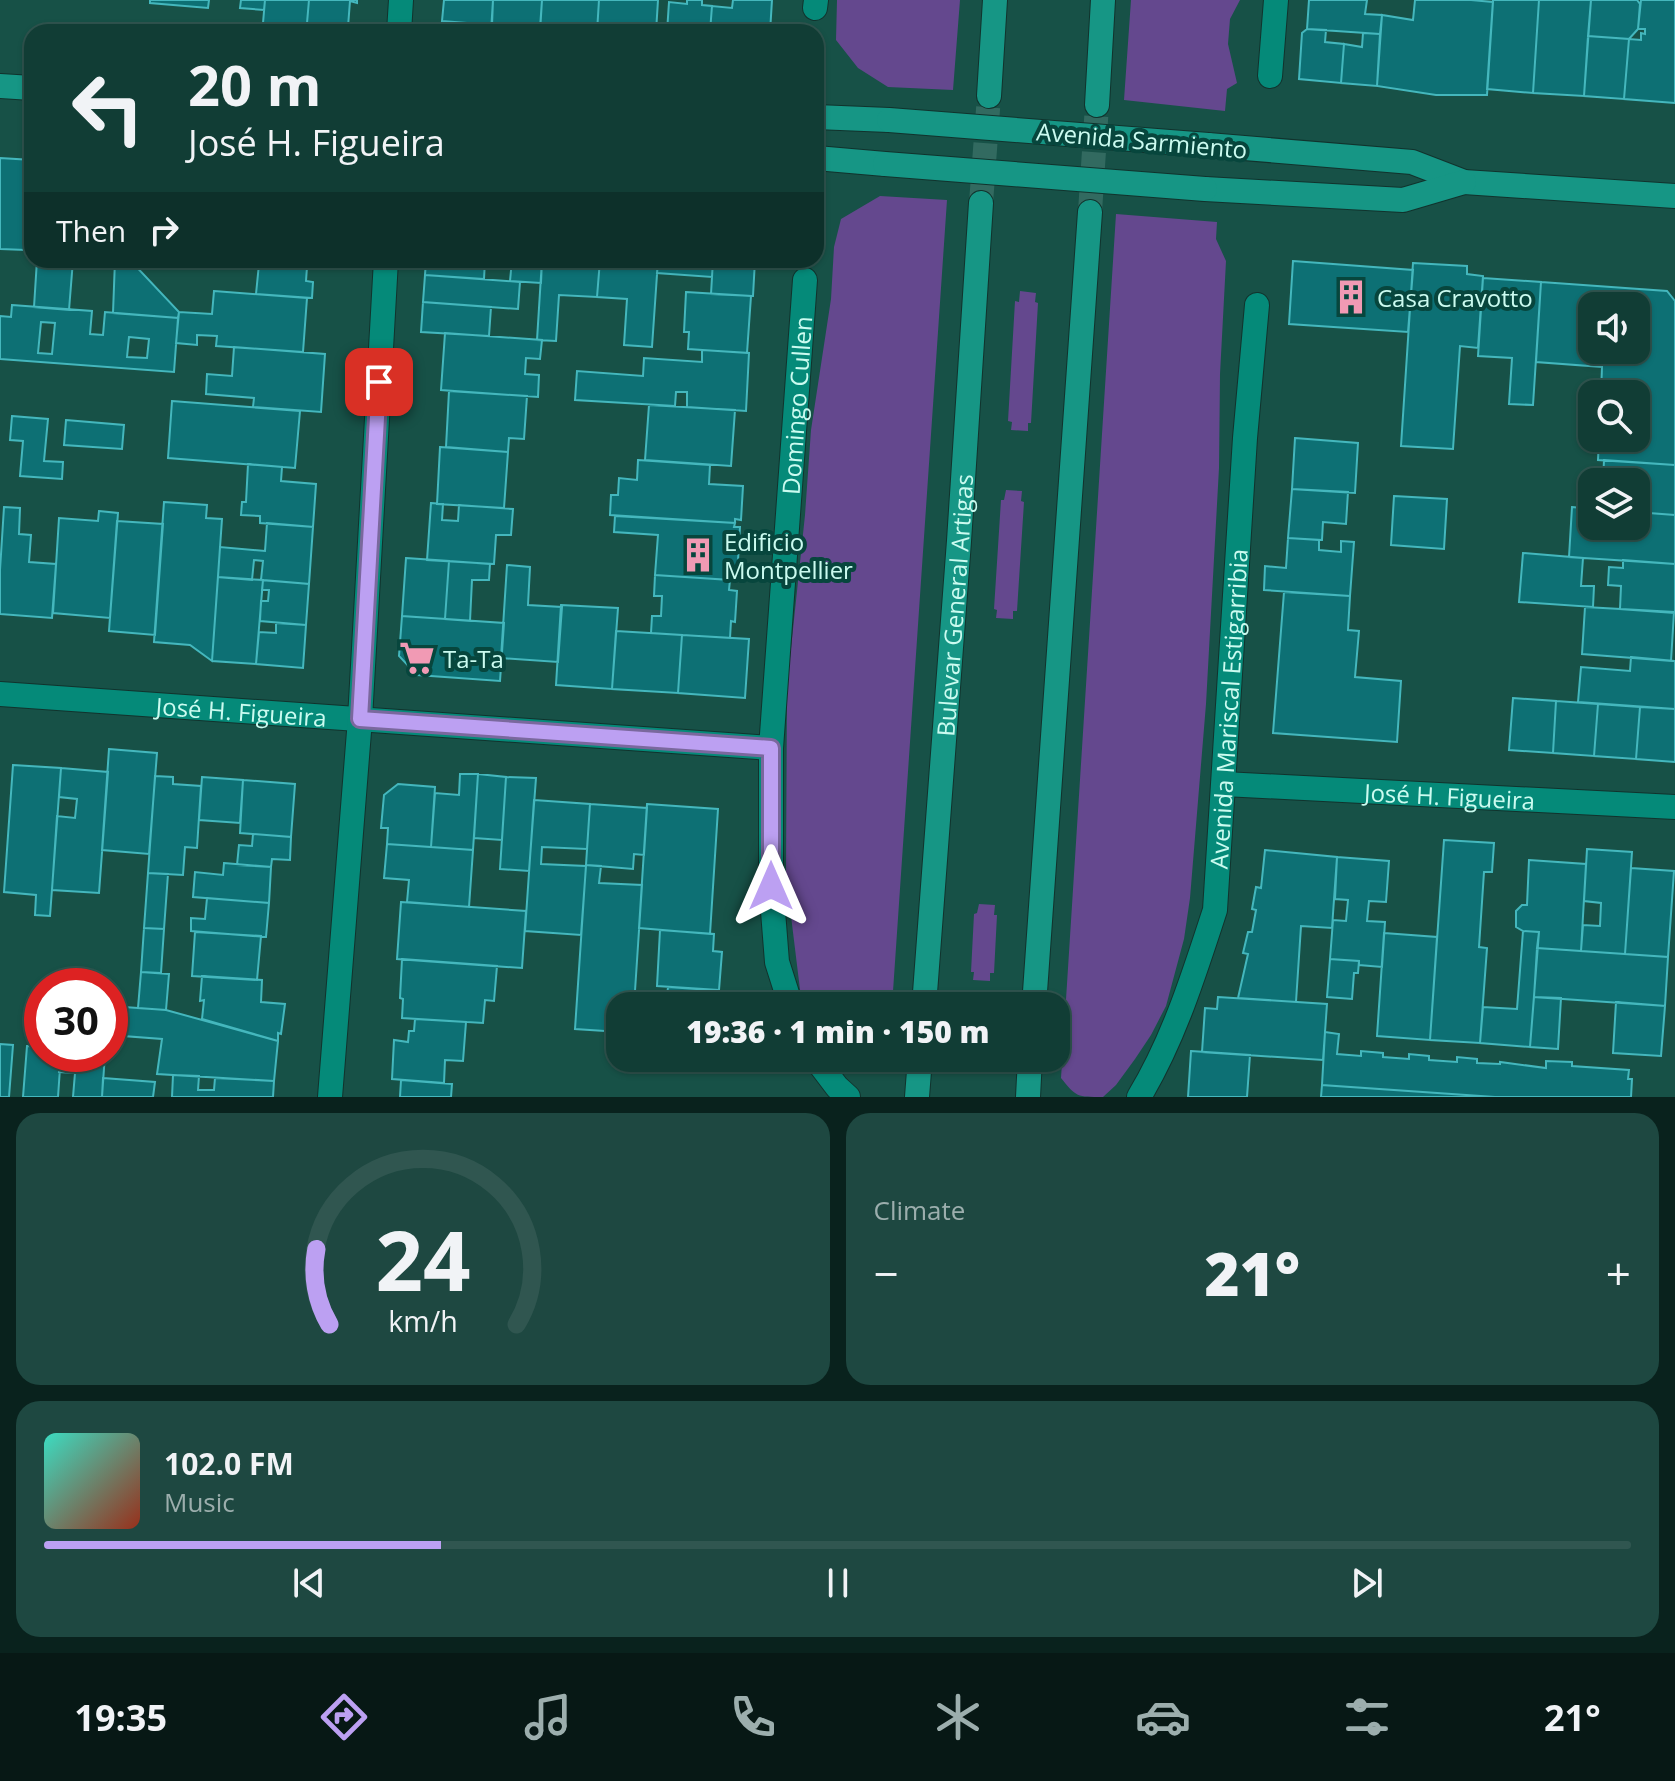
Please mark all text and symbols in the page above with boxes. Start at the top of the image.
text: 20 m [188,46,322,122]
icon: left [56,56,160,160]
street label: Avenida Sarmiento [1035,114,1249,166]
text: José H. Figueira [188,118,445,167]
icon: right [142,208,186,252]
text: Then [56,210,126,251]
building icon: Casa Cravotto [1332,278,1370,316]
place label: Casa Cravotto [1377,281,1533,314]
map controls [1578,292,1650,540]
button: sound [1578,292,1650,364]
street label: Domingo Cullen [773,315,819,496]
pin [345,348,413,416]
icon: arrive [357,360,401,404]
button: search [1578,380,1650,452]
button: layers [1578,468,1650,540]
street label: Bulevar General Artigas [928,473,980,738]
place label: Edificio Montpellier [724,525,853,586]
building icon: Edificio Montpellier [679,536,717,574]
street label: Avenida Mariscal Estigarribia [1201,548,1254,870]
supermarket icon: Ta-Ta [398,639,436,677]
place label: Ta-Ta [443,642,504,675]
street label: José H. Figueira [153,688,328,733]
street label: José H. Figueira [1361,775,1536,816]
position arrow [729,844,813,928]
speed limit sign: 30 [24,968,128,1072]
text: 19:36 · 1 min · 150 m [686,1011,990,1052]
text: Climate [874,1192,965,1228]
text: 24 [375,1202,470,1315]
text: 21° [1204,1232,1300,1314]
text: − [874,1243,899,1303]
text: + [1606,1243,1631,1303]
text: km/h [388,1301,457,1340]
text: 102.0 FM [164,1443,294,1484]
text: Music [164,1484,235,1520]
icon: previous [287,1561,331,1605]
icon: pause [816,1561,860,1605]
icon: next [1345,1561,1389,1605]
icon: directions [316,1689,372,1745]
icon: music [520,1689,576,1745]
icon: phone [725,1689,781,1745]
icon: climate [930,1689,986,1745]
icon: car [1135,1689,1191,1745]
icon: filters [1339,1689,1395,1745]
text: 19:35 [74,1693,167,1742]
text: 21° [1544,1693,1601,1742]

